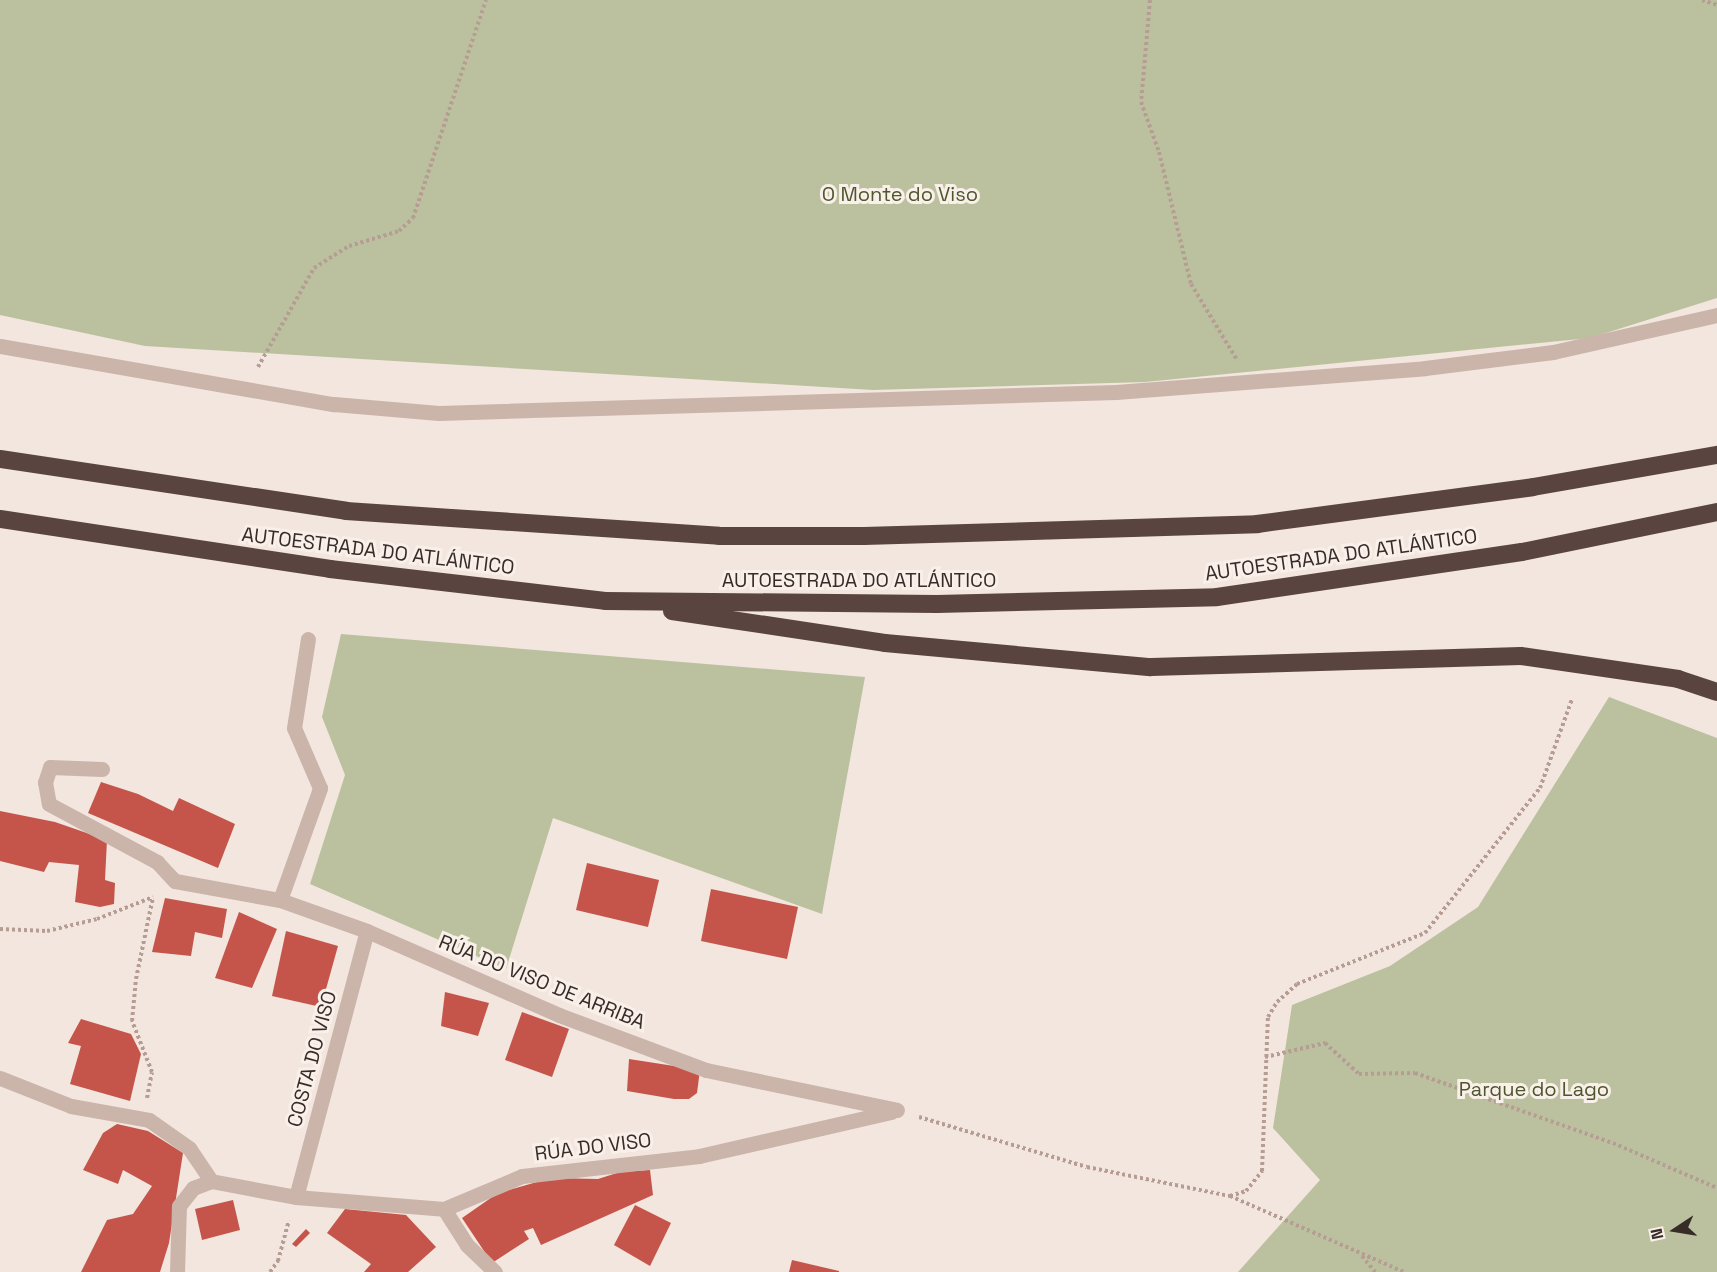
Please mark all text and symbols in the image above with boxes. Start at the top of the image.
park label: O Monte do Viso [822,182,978,206]
street label: AUTOESTRADA DO ATLÁNTICO [240,522,516,580]
street label: AUTOESTRADA DO ATLÁNTICO [1203,524,1479,586]
street label: AUTOESTRADA DO ATLÁNTICO [721,568,997,592]
street label: RÚA DO VISO DE ARRIBA [435,929,649,1035]
street label: COSTA DO VISO [282,988,342,1130]
park label: Parque do Lago [1459,1077,1609,1101]
street label: RÚA DO VISO [533,1128,653,1166]
north arrow [1645,1200,1705,1260]
text: N [1646,1226,1668,1241]

